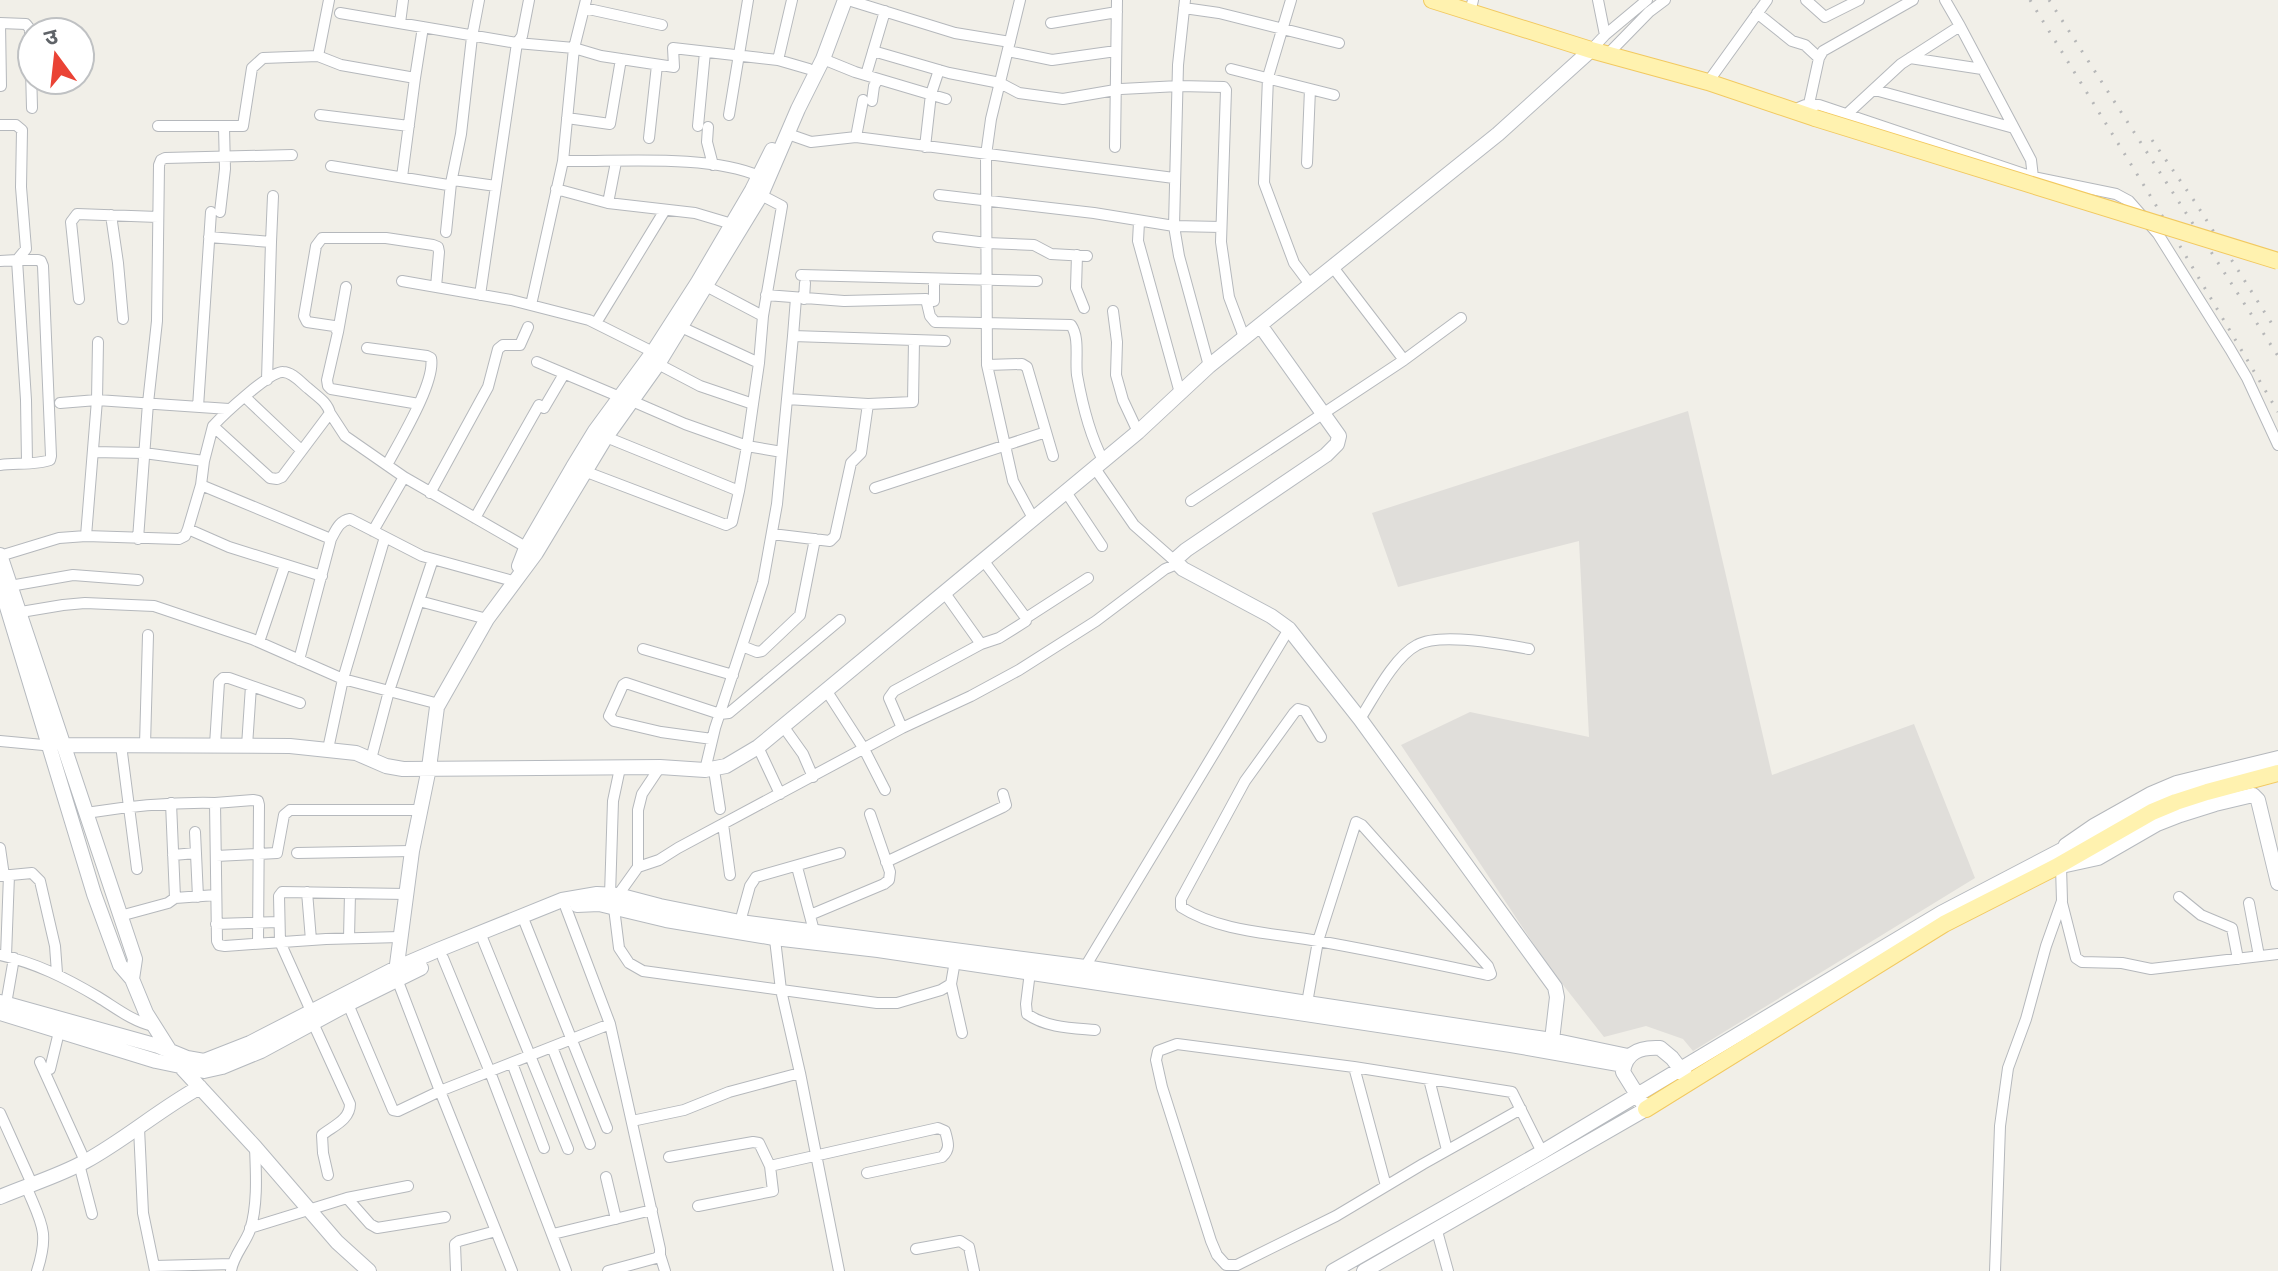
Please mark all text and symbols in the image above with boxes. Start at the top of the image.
north arrow [16,16,96,96]
text: उ [41,23,61,51]

